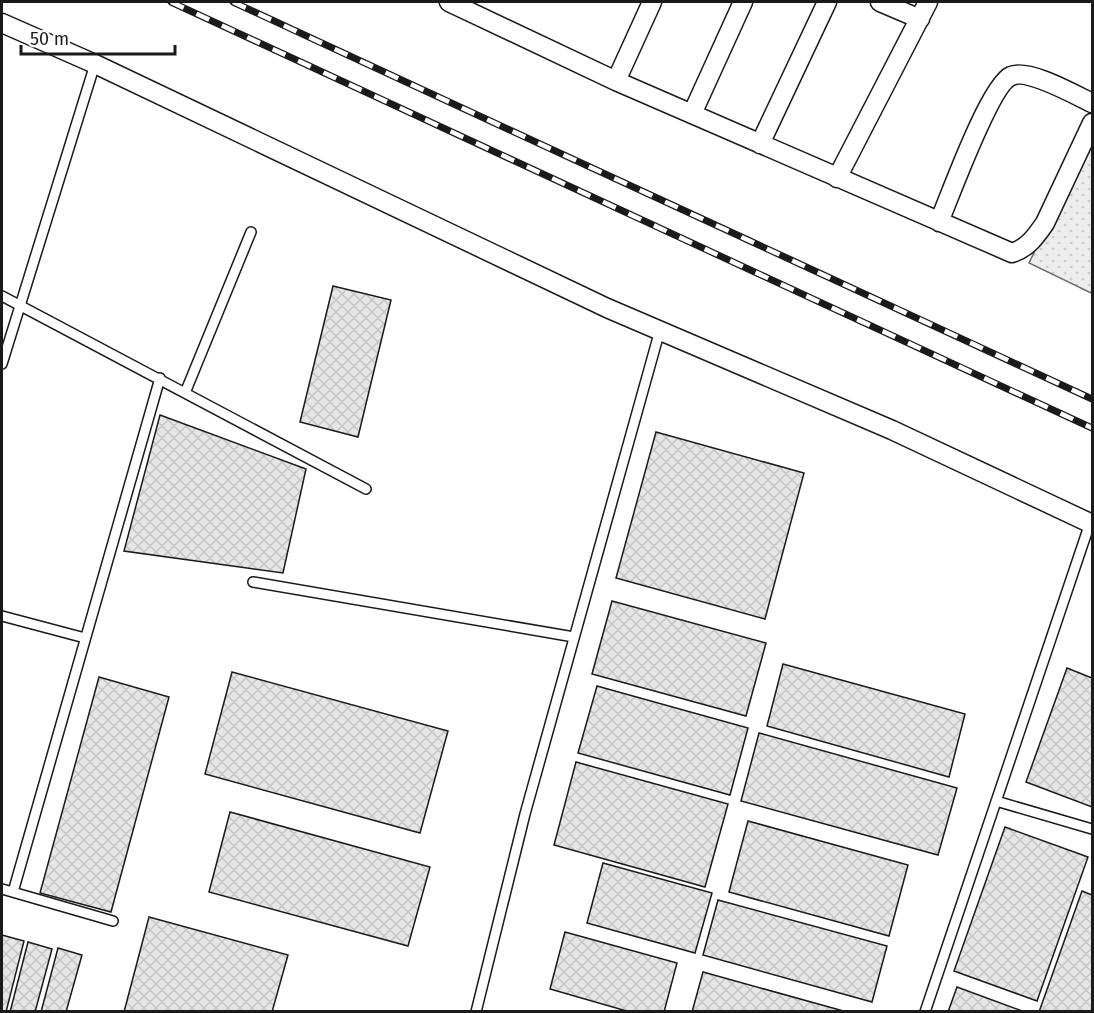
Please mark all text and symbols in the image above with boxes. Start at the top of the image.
scale bar [21,18,176,56]
text: 50 m [30,28,69,50]

